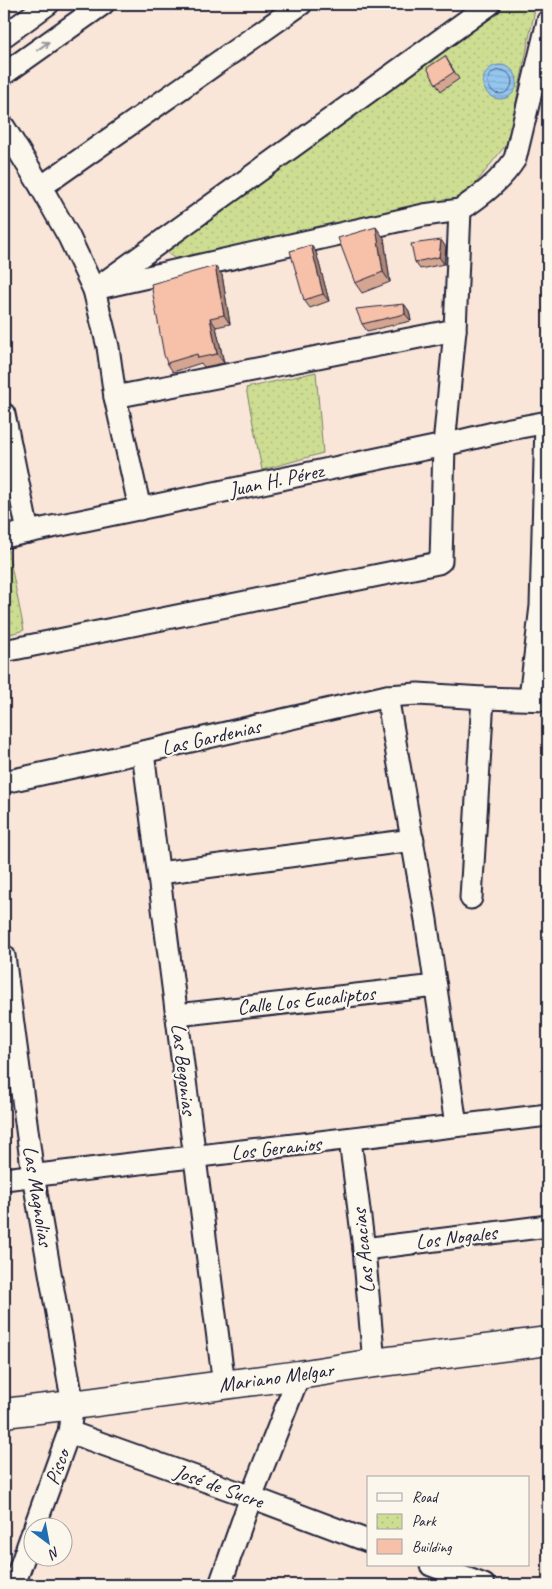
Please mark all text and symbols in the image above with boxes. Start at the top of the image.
one-way arrow [36,41,50,51]
street label: Juan H. Pérez [226,457,328,503]
street label: Las Gardenias [159,713,265,761]
street label: Calle Los Eucaliptos [236,980,378,1020]
street label: Las Begonias [166,1022,203,1118]
street label: Los Geranios [230,1130,324,1166]
street label: Las Magnolias [17,1144,59,1250]
street label: Las Acacias [345,1206,380,1295]
street label: Los Nogales [414,1219,500,1255]
street label: Mariano Melgar [217,1356,336,1398]
street label: Pisco [39,1443,76,1488]
street label: José de Sucre [170,1458,268,1514]
legend [367,1476,530,1566]
text: Road [412,1488,439,1507]
text: Park [412,1512,437,1531]
north arrow [22,1516,72,1566]
text: Building [412,1538,452,1557]
text: N [44,1543,63,1563]

